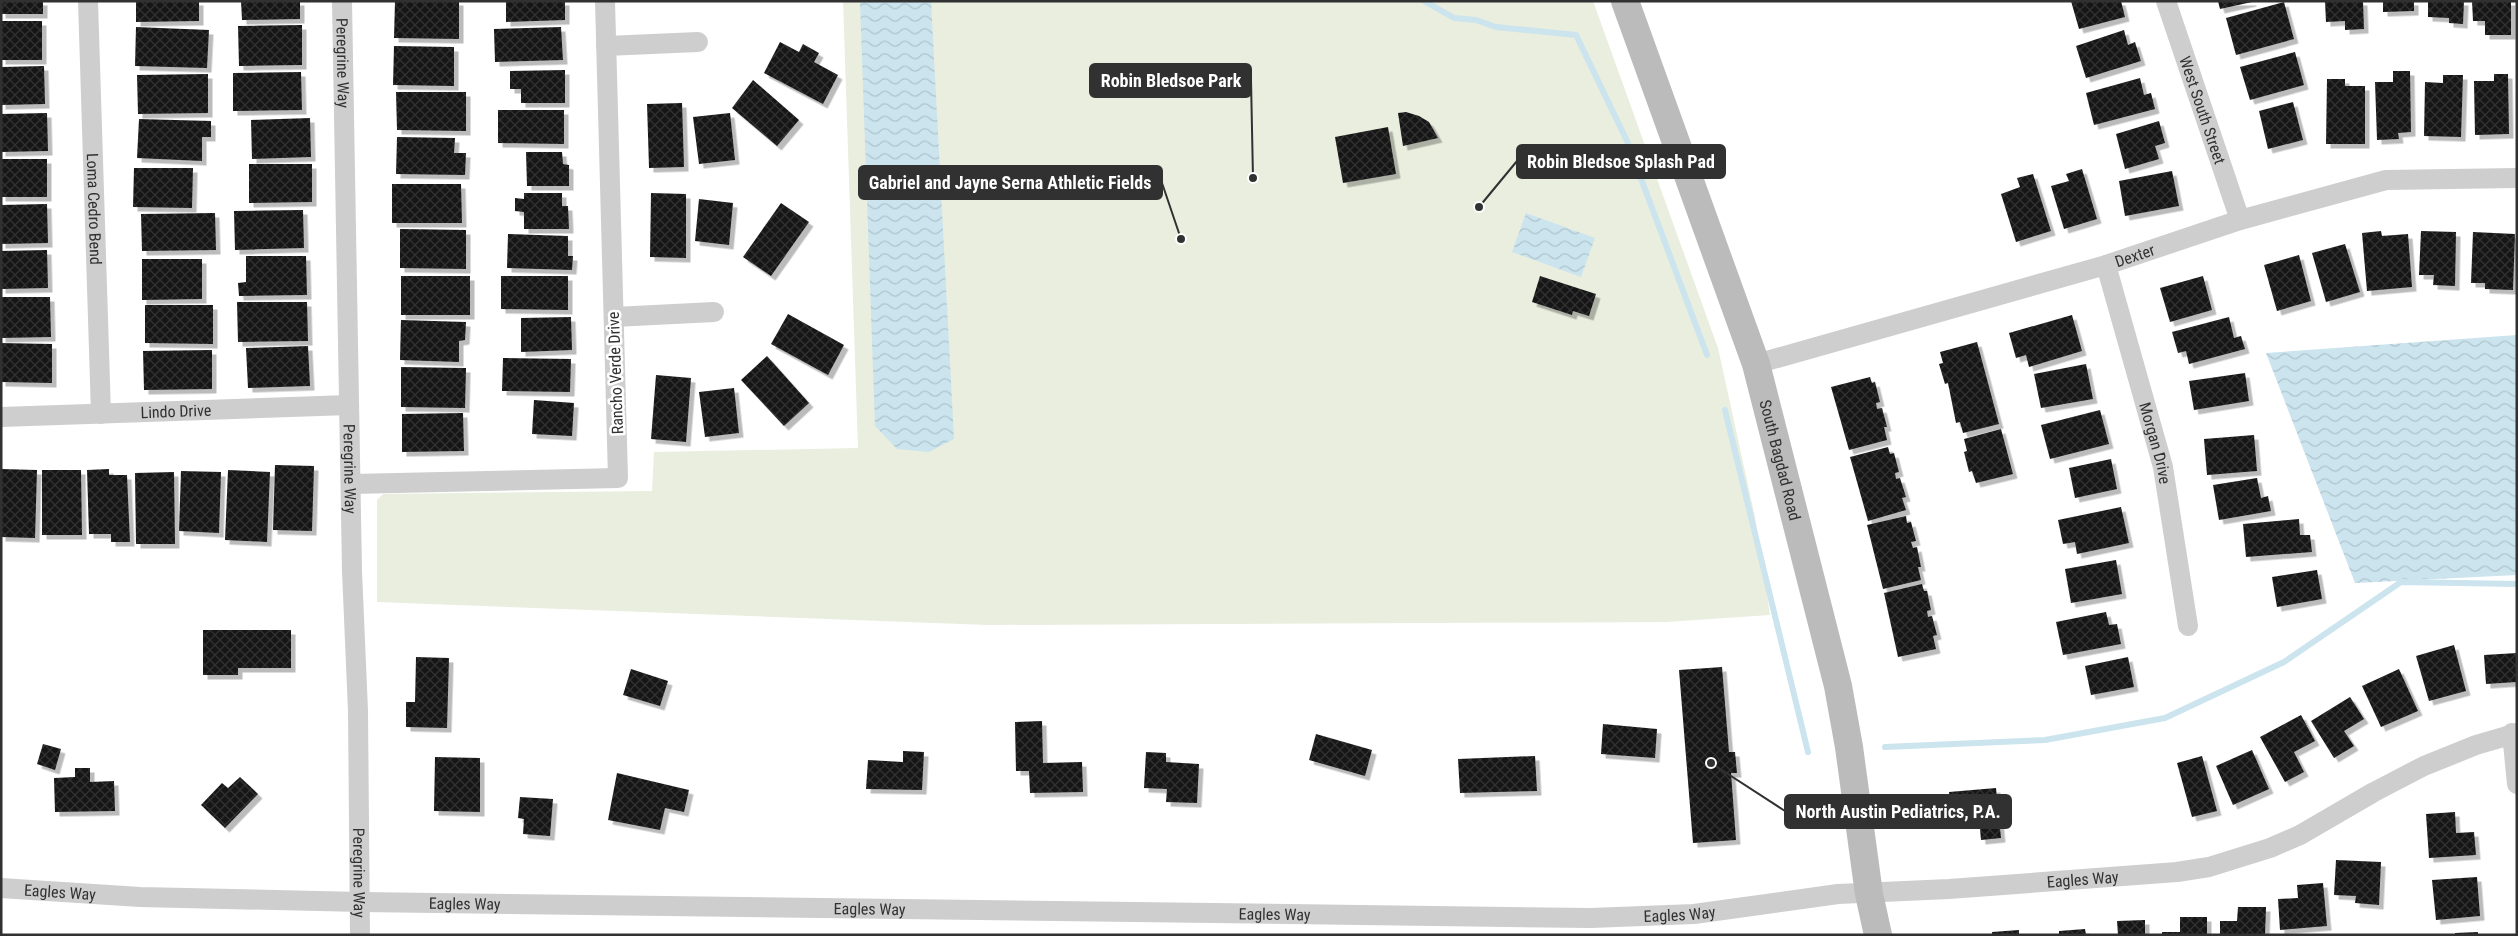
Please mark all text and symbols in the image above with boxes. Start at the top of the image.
street label: Peregrine Way [332,18,353,108]
street label: West South Street [2175,54,2229,167]
callout: Robin Bledsoe Park [1090,64,1251,97]
text: Robin Bledsoe Park [1101,70,1242,91]
callout: Robin Bledsoe Splash Pad [1517,145,1725,178]
text: Robin Bledsoe Splash Pad [1527,151,1715,172]
street label: Loma Cedro Bend [83,153,105,265]
callout: Gabriel and Jayne Serna Athletic Fields [859,166,1162,199]
text: Gabriel and Jayne Serna Athletic Fields [869,172,1151,193]
street label: Dexter [2112,240,2157,271]
street label: Rancho Verde Drive [604,311,627,435]
street label: South Bagdad Road [1755,398,1804,523]
street label: Morgan Drive [2135,400,2175,485]
street label: Lindo Drive [140,401,212,422]
street label: Peregrine Way [339,424,360,514]
callout: North Austin Pediatrics, P.A. [1785,795,2011,828]
text: North Austin Pediatrics, P.A. [1795,801,2001,822]
street label: Peregrine Way [349,828,369,918]
street label: Eagles Way [2046,867,2119,892]
street label: Eagles Way [23,881,97,904]
street label: Eagles Way [429,894,501,914]
street label: Eagles Way [834,899,906,919]
street label: Eagles Way [1643,902,1717,926]
street label: Eagles Way [1239,904,1311,924]

